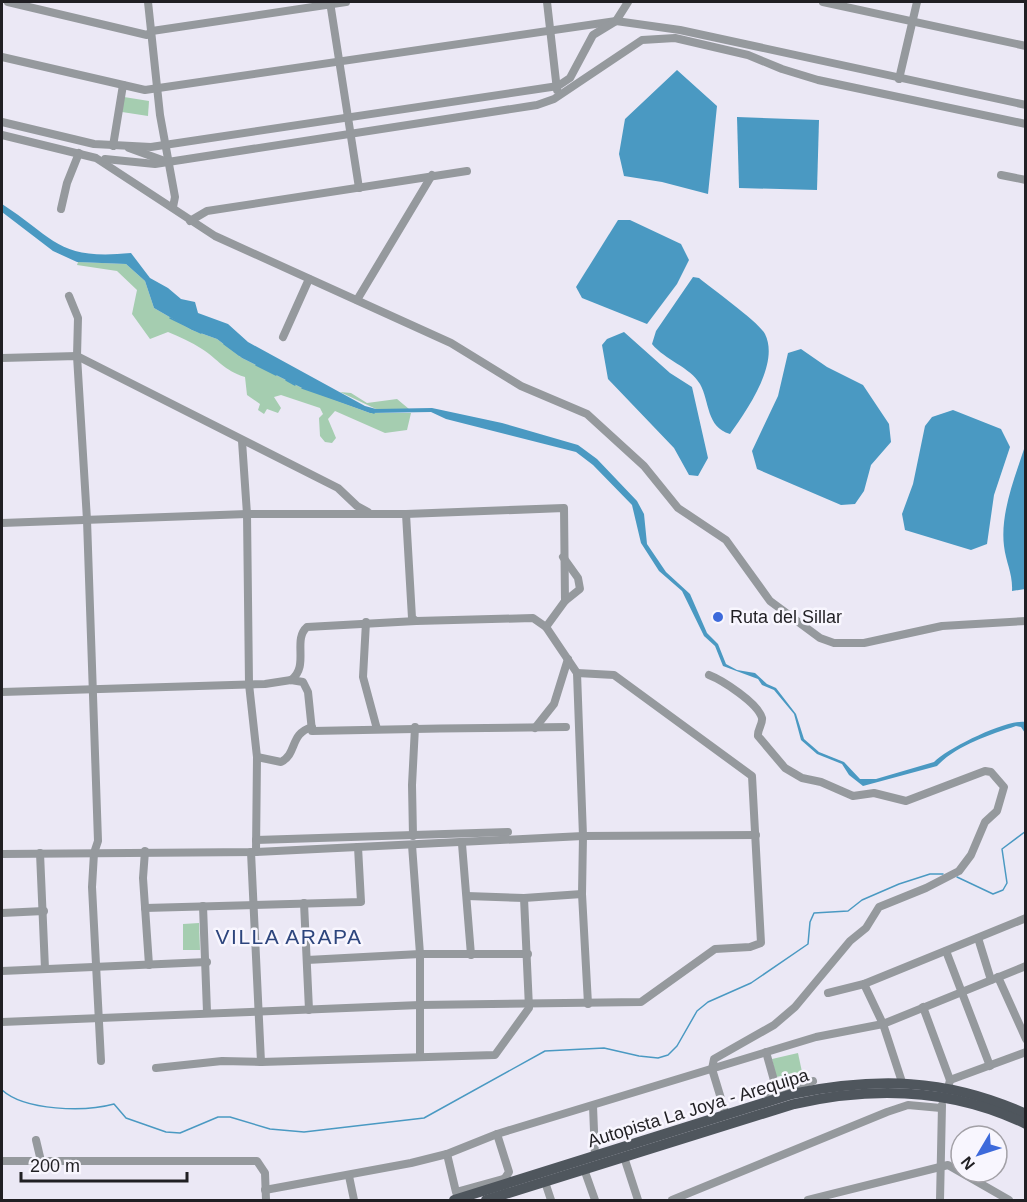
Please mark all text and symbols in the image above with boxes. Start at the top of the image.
place label: Ruta del Sillar [730,607,842,627]
marker: Ruta del Sillar [711,610,725,624]
district label: VILLA ARAPA [216,925,362,948]
street label: Autopista La Joya - Arequipa [585,1065,812,1151]
north arrow [949,1124,1009,1184]
scale bar [21,1145,188,1183]
text: N [957,1153,978,1173]
text: 200 m [30,1156,80,1176]

